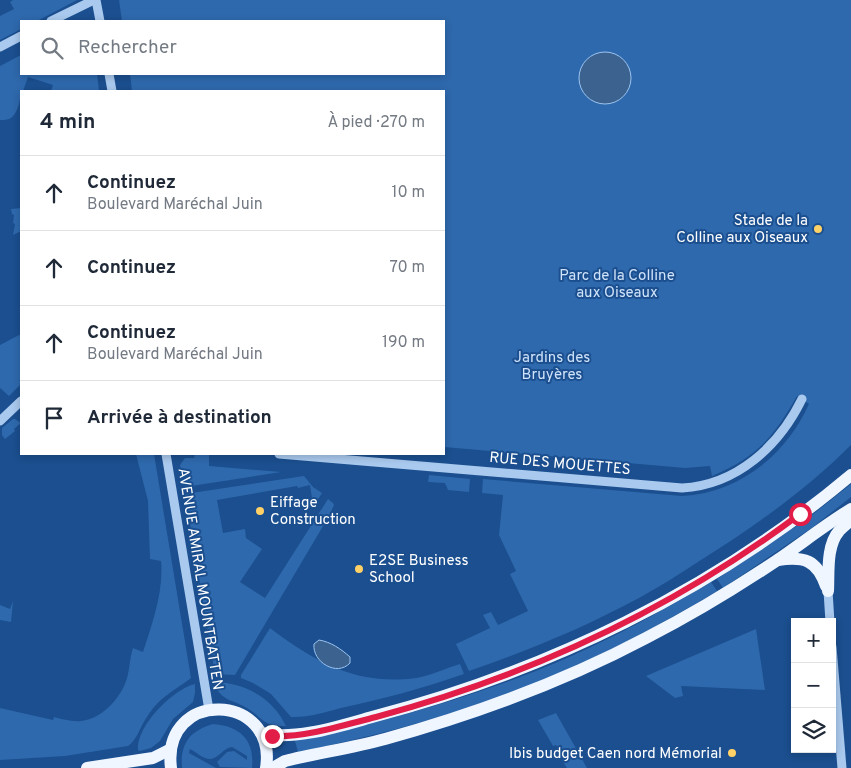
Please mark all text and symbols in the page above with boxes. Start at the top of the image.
search box [20,20,445,75]
icon: search [38,34,66,62]
text: Rechercher [78,36,177,60]
text: 4 min [40,109,96,136]
text: À pied · 270 m [327,113,425,133]
text: Continuez [87,171,176,195]
icon: ahead [40,179,68,207]
text: 10 m [391,183,425,203]
text: Boulevard Maréchal Juin [87,195,263,215]
place label: Stade de la Colline aux Oiseaux [676,212,808,248]
marker: Stade de la Colline aux Oiseaux [812,223,824,235]
icon: ahead [40,254,68,282]
text: Continuez [87,256,176,280]
text: 70 m [390,258,425,278]
park label: Parc de la Colline aux Oiseaux [559,267,675,303]
text: Continuez [87,321,176,345]
icon: ahead [40,329,68,357]
text: 190 m [382,333,425,353]
text: Boulevard Maréchal Juin [87,345,263,365]
park label: Jardins des Bruyères [514,349,590,385]
icon: arrive [40,404,68,432]
text: Arrivée à destination [87,406,272,430]
street label: RUE DES MOUETTES [488,449,631,480]
street label: AVENUE AMIRAL MOUNTBATTEN [173,467,226,692]
place label: Eiffage Construction [270,494,356,530]
route start [789,503,812,526]
marker: Eiffage Construction [254,505,266,517]
place label: E2SE Business School [369,552,468,588]
marker: E2SE Business School [353,563,365,575]
map controls [791,618,836,753]
button: + [791,618,836,663]
button: − [791,663,836,708]
button: layers [791,708,836,753]
route end [261,725,284,748]
place label: Ibis budget Caen nord Mémorial [509,745,722,764]
marker: Ibis budget Caen nord Mémorial [726,747,738,759]

